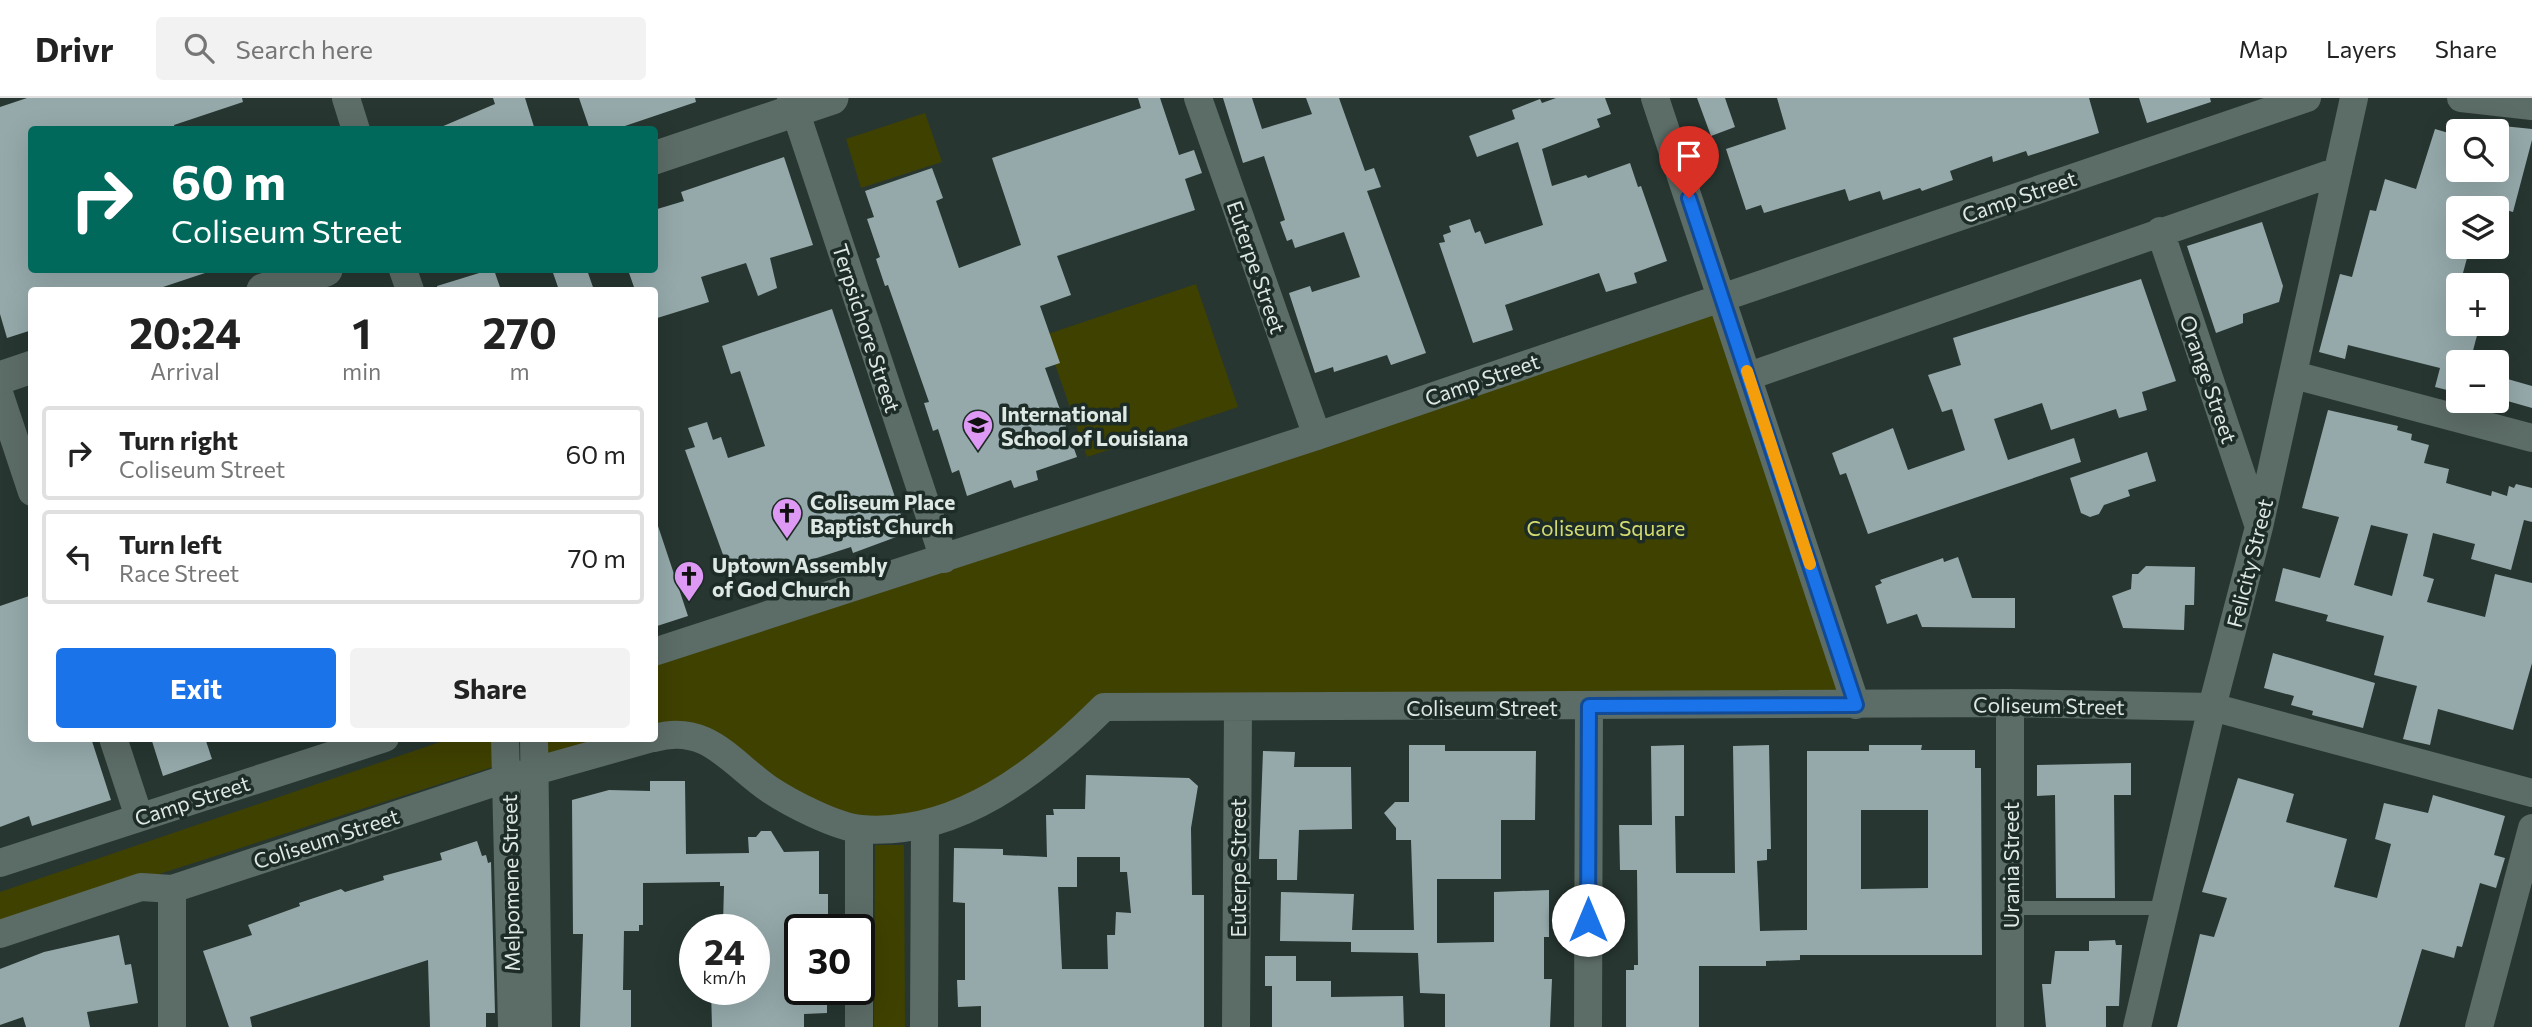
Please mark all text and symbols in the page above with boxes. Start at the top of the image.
search box [156,17,646,80]
text: Drivr [35,28,114,69]
icon: search [180,29,218,67]
text: Search here [236,33,373,64]
text: Map [2239,34,2288,63]
text: Layers [2326,34,2397,63]
text: Share [2435,34,2497,63]
map controls [2446,119,2509,413]
button: search [2446,119,2509,182]
pin [1659,126,1719,198]
icon: arrive [1670,137,1708,175]
text: 60 m [171,150,286,210]
icon: right [56,154,147,245]
street label: Camp Street [1958,165,2080,227]
button: layers [2446,196,2509,259]
street label: Euterpe Street [1223,197,1291,337]
text: Coliseum Street [171,210,402,250]
street label: Terpsichore Street [828,240,906,416]
button: + [2446,273,2509,336]
text: 20:24 [129,306,241,358]
text: 1 [352,306,371,358]
text: 270 [482,306,557,358]
street label: Orange Street [2175,312,2243,446]
street label: Camp Street [1421,348,1543,410]
button: − [2446,350,2509,413]
text: Arrival [150,357,220,385]
text: min [342,357,381,385]
text: m [510,357,530,385]
place label: International School of Louisiana [1001,401,1188,450]
school or university icon: International School of Louisiana [961,408,995,452]
text: Turn right [119,424,238,455]
icon: right [60,434,98,472]
text: 60 m [566,438,626,469]
text: Coliseum Street [119,455,285,483]
place label: Coliseum Place Baptist Church [810,489,955,538]
church icon: Coliseum Place Baptist Church [770,496,804,540]
street label: Felicity Street [2221,496,2277,630]
park label: Coliseum Square [1527,515,1685,540]
text: Turn left [119,528,222,559]
icon: left [60,538,98,576]
text: 70 m [568,542,626,573]
place label: Uptown Assembly of God Church [712,552,888,601]
text: Race Street [119,559,239,587]
church icon: Uptown Assembly of God Church [672,559,706,603]
button: Exit [56,648,336,728]
button: Share [350,648,630,728]
street label: Coliseum Street [1973,691,2125,719]
street label: Coliseum Street [1406,695,1558,720]
street label: Camp Street [131,770,253,830]
street label: Melpomene Street [496,794,524,972]
street label: Euterpe Street [1225,799,1250,938]
street label: Urania Street [1998,802,2023,928]
street label: Coliseum Street [250,803,402,873]
position arrow [1551,883,1625,957]
speed limit sign: 30 [784,914,875,1005]
text: 24 [704,929,745,972]
text: km/h [703,966,746,988]

